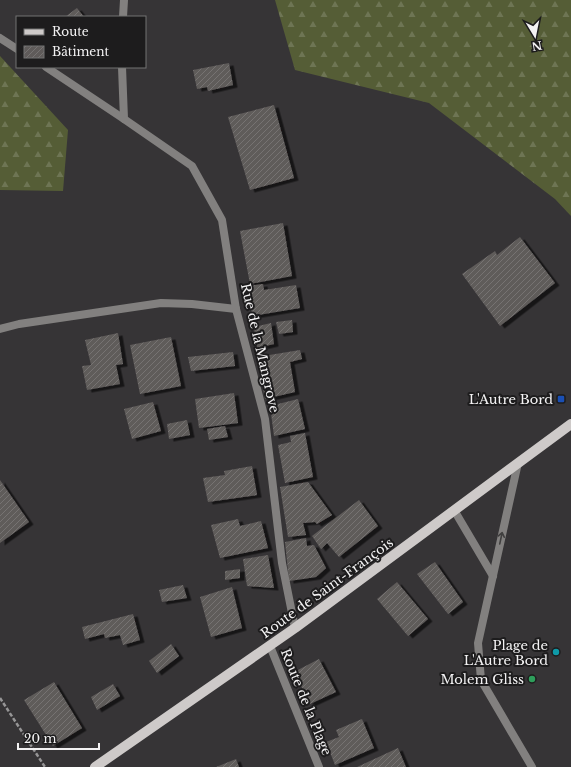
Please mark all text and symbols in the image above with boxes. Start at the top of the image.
legend [16,16,146,68]
north arrow [515,16,555,56]
text: Route [52,24,89,39]
text: N [530,38,543,54]
text: Bâtiment [52,44,110,59]
street label: Rue de la Mangrove [237,281,283,415]
place label: L'Autre Bord [469,391,553,408]
marker: L'Autre Bord [556,394,566,404]
one-way arrow [498,532,506,545]
street label: Route de Saint-François [257,534,397,642]
place label: Plage de L'Autre Bord [464,637,548,669]
street label: Route de la Plage [277,646,335,758]
marker: Plage de L'Autre Bord [551,647,561,657]
place label: Molem Gliss [441,671,524,688]
marker: Molem Gliss [527,674,537,684]
scale bar [18,725,99,751]
text: 20 m [24,731,56,746]

